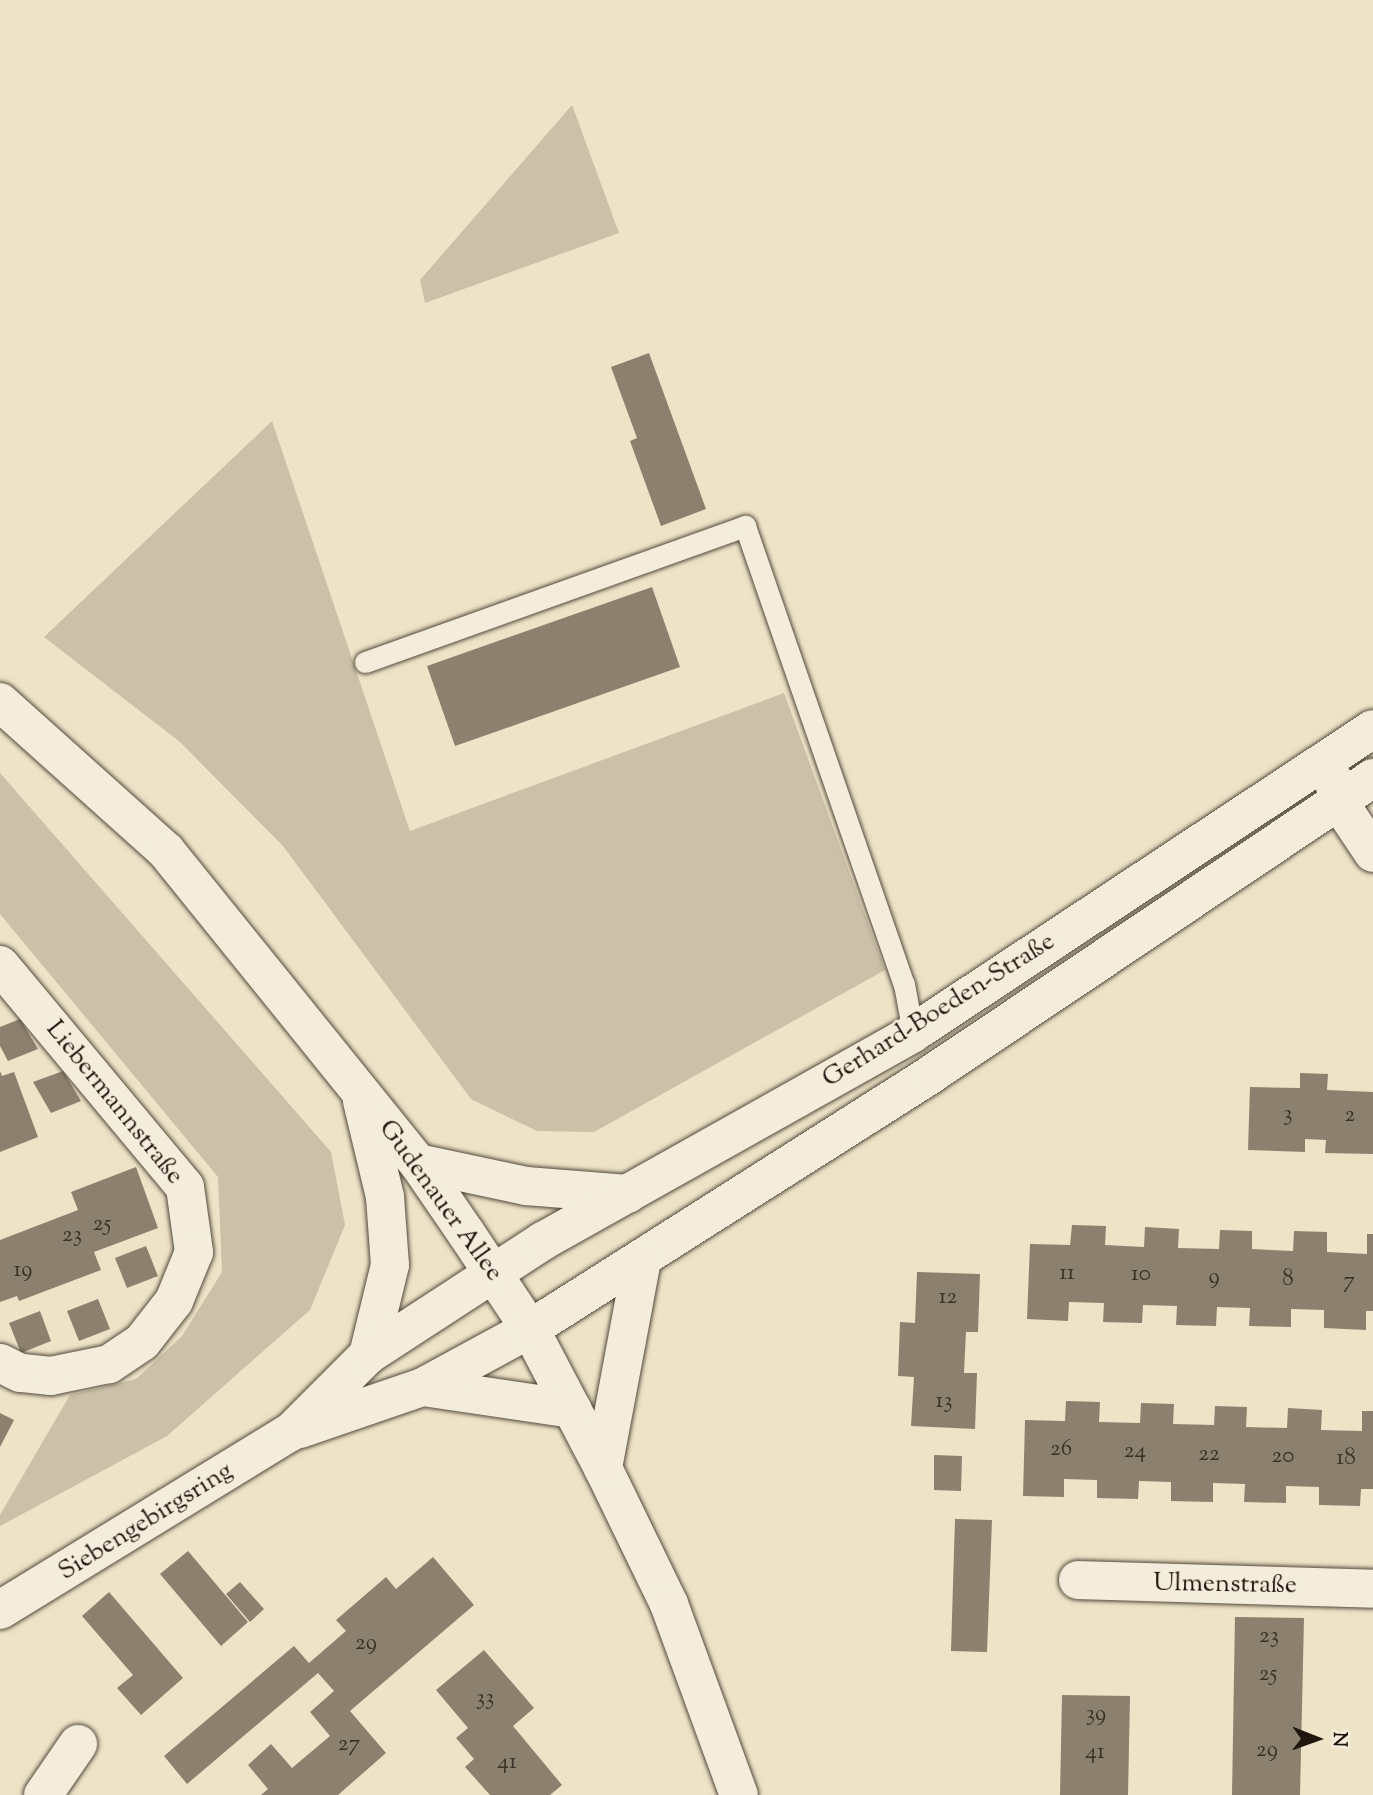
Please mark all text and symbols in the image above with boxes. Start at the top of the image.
street label: Gerhard-Boeden-Straße [817,927,1061,1095]
street label: Liebermannstraße [38,1015,190,1191]
house number: 3 [1283,1101,1293,1129]
house number: 2 [1345,1102,1355,1130]
street label: Gudenauer Allee [371,1114,509,1288]
house number: 25 [93,1211,111,1239]
house number: 23 [62,1222,82,1250]
house number: 19 [14,1257,32,1285]
house number: 11 [1059,1260,1075,1288]
house number: 10 [1131,1261,1151,1289]
house number: 9 [1208,1264,1220,1292]
house number: 8 [1282,1266,1294,1294]
house number: 7 [1343,1268,1355,1296]
house number: 12 [939,1284,957,1312]
house number: 13 [935,1388,953,1416]
house number: 26 [1050,1436,1072,1464]
house number: 24 [1124,1438,1146,1466]
house number: 22 [1198,1441,1220,1469]
house number: 20 [1272,1443,1294,1471]
house number: 18 [1336,1445,1356,1473]
street label: Siebengebirgsring [53,1456,239,1588]
street label: Ulmenstraße [1153,1568,1297,1602]
house number: 23 [1259,1623,1279,1651]
house number: 29 [355,1630,377,1658]
house number: 25 [1259,1661,1277,1689]
house number: 33 [476,1685,494,1713]
house number: 39 [1086,1701,1106,1729]
north arrow [1282,1704,1352,1774]
house number: 27 [338,1731,360,1759]
text: N [1325,1732,1352,1747]
house number: 29 [1256,1737,1278,1765]
house number: 41 [1085,1739,1105,1767]
house number: 41 [497,1749,517,1777]

